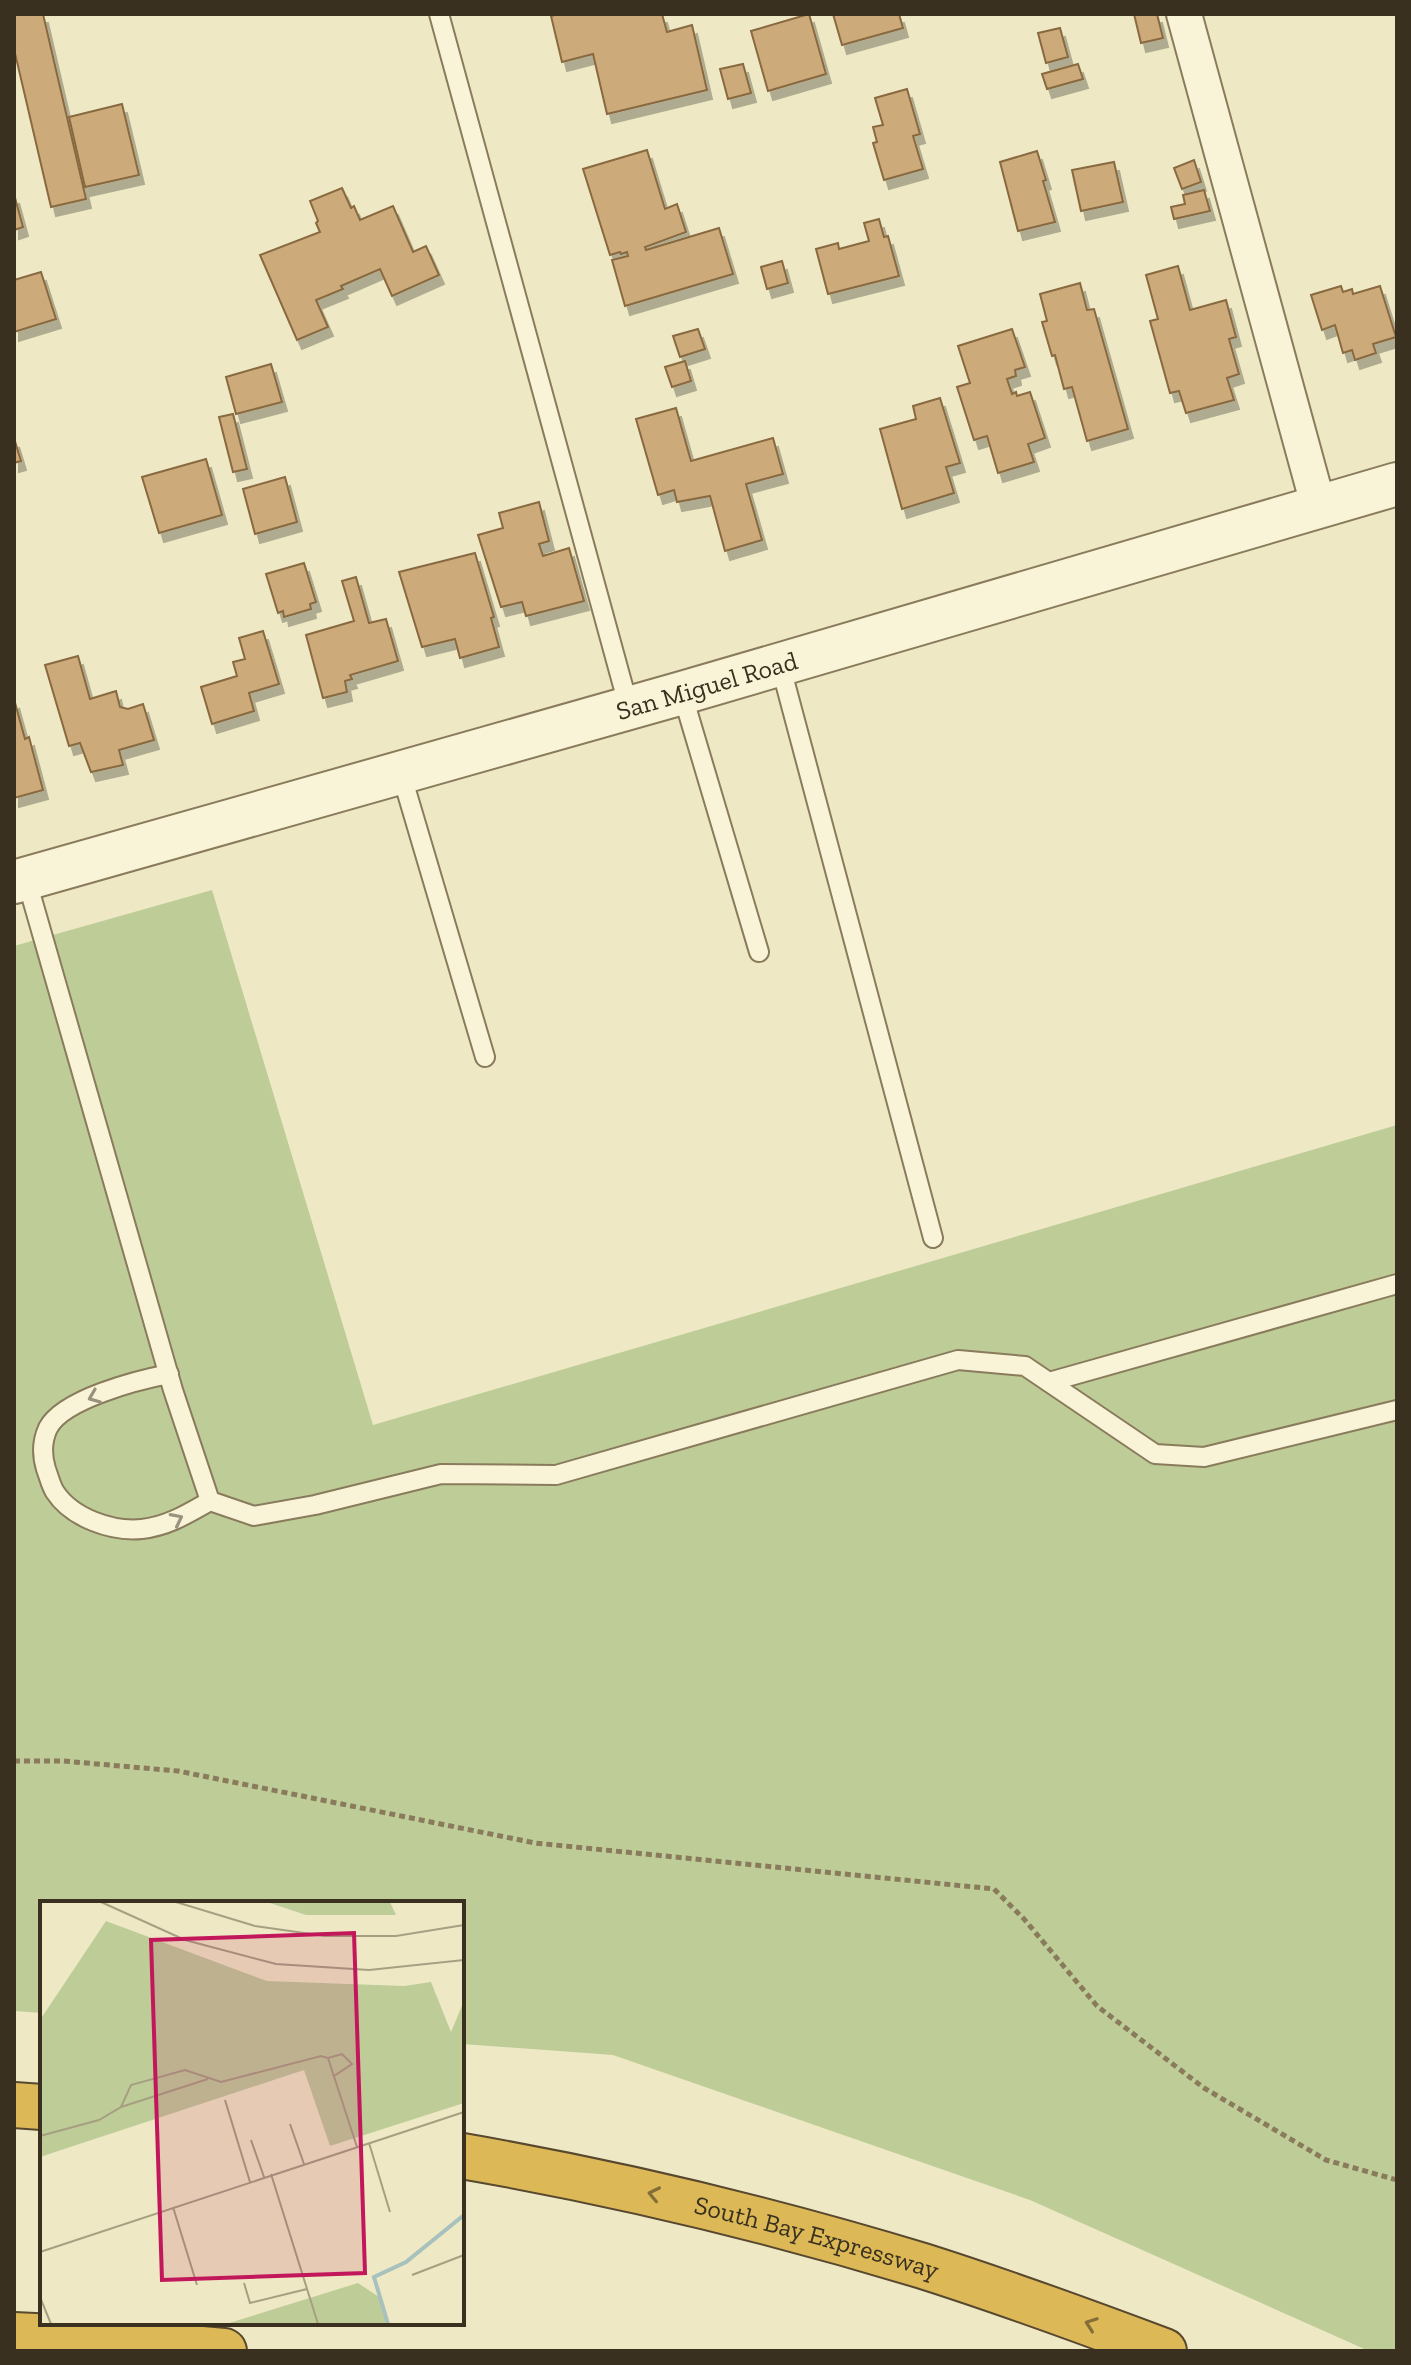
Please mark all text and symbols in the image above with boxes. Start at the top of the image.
street label: San Miguel Road [612,644,801,727]
one-way arrow [88,1387,102,1403]
one-way arrow [168,1513,183,1528]
inset map [40,1901,464,2325]
one-way arrow [648,2186,662,2203]
street label: South Bay Expressway [691,2188,944,2286]
one-way arrow [1085,2317,1099,2334]

